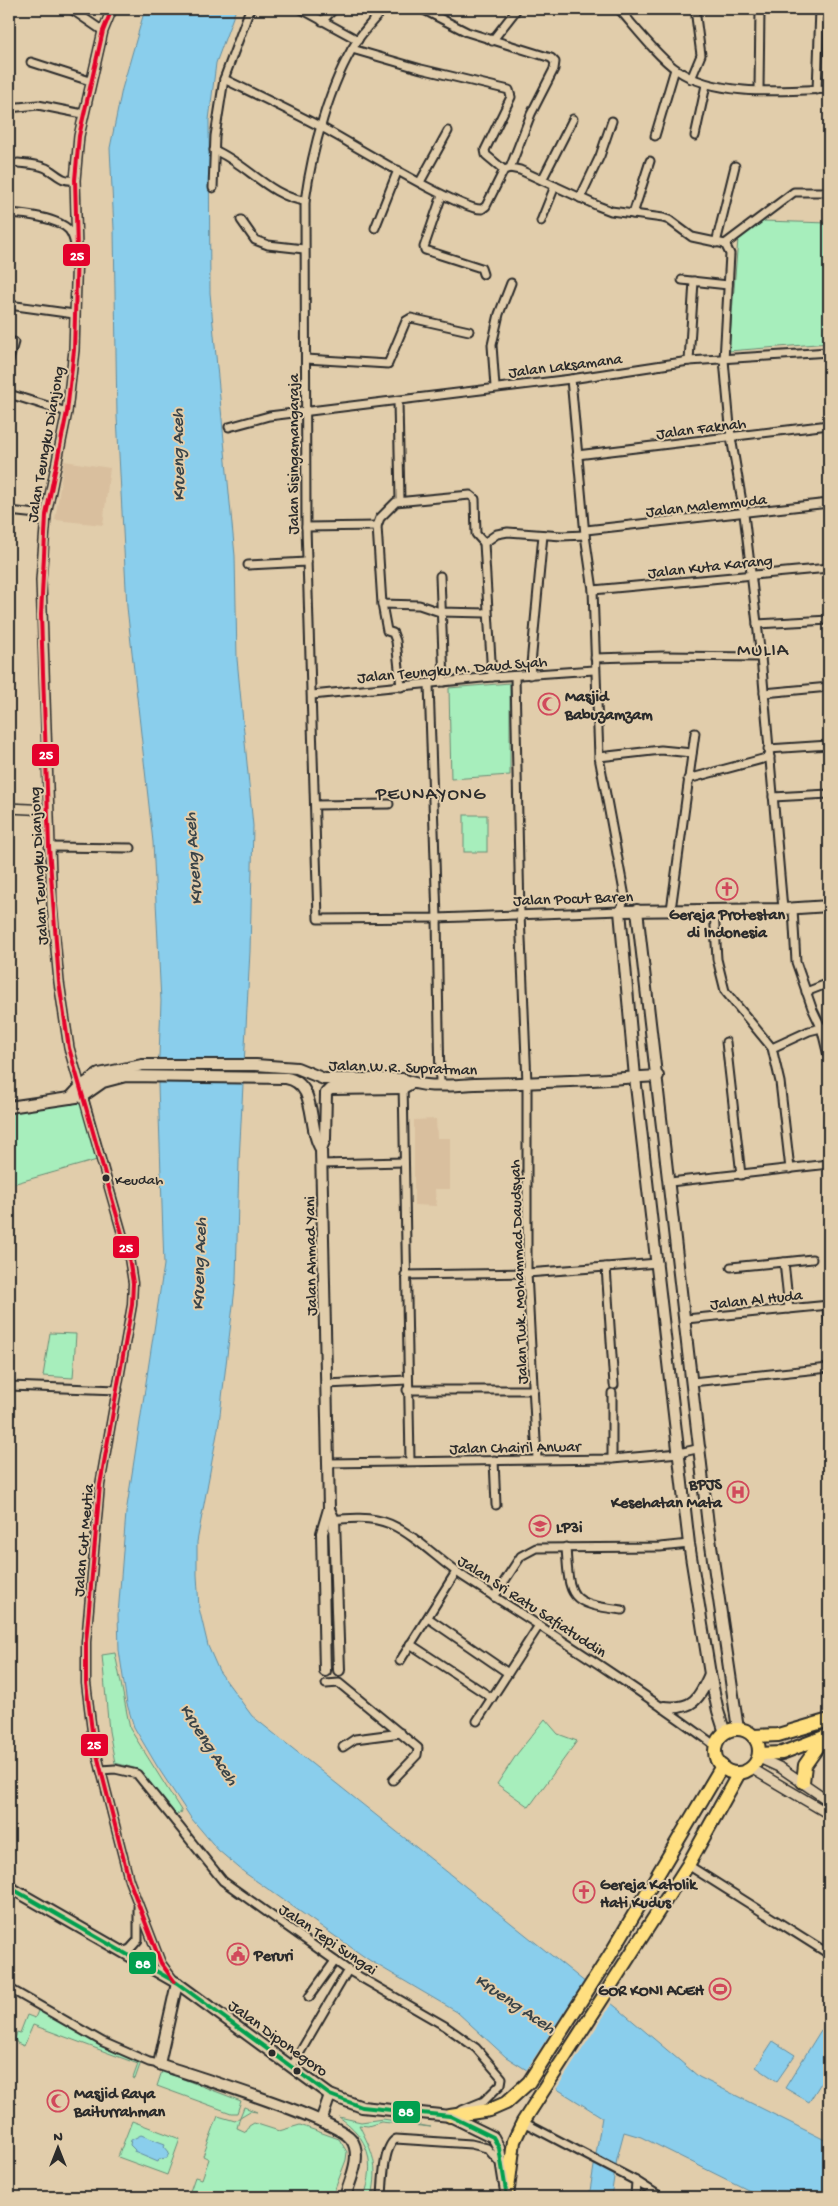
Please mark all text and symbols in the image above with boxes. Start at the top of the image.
line badge: 25 [62,243,91,267]
text: 25 [70,249,85,266]
street label: Jalan Laksamana [507,351,625,384]
street label: Jalan Teungku Dianjong [24,365,71,524]
street label: Jalan Sisingamangaraja [286,372,305,534]
water label: Krueng Aceh [168,408,191,502]
street label: Jalan Faknah [655,415,748,445]
street label: Jalan Malemmuda [645,492,769,523]
street label: Jalan Kuta Karang [647,552,774,584]
district label: MULIA [737,640,790,663]
street label: Jalan Teungku M. Daud Syah [356,654,549,689]
place label: Masjid Babuzamzam [564,689,653,726]
mosque icon: Masjid Babuzamzam [537,692,561,716]
line badge: 25 [31,743,60,767]
text: 25 [39,748,54,765]
district label: PEUNAYONG [375,784,486,807]
street label: Jalan Teungku Dianjong [27,786,54,945]
water label: Krueng Aceh [181,811,208,906]
church icon: Gereja Protestan di Indonesia [715,877,739,901]
street label: Jalan Pocut Baren [513,889,634,912]
place label: Gereja Protestan di Indonesia [669,907,785,944]
street label: Jalan W.R. Supratman [328,1057,478,1082]
street label: Jalan Twk. Mohammad Daudsyah [507,1159,534,1385]
place label: Keudah [115,1172,163,1190]
marker: Keudah [101,1173,111,1183]
street label: Jalan Ahmad Yani [302,1196,323,1316]
water label: Krueng Aceh [188,1217,213,1311]
line badge: 25 [112,1235,140,1259]
text: 25 [119,1241,134,1258]
street label: Jalan Al Huda [709,1287,805,1316]
street label: Jalan Chairil Anwar [449,1439,582,1460]
place label: BPJS Kesehatan Mata [610,1477,723,1514]
hospital icon: BPJS Kesehatan Mata [726,1480,750,1504]
street label: Jalan Cut Meutia [71,1482,100,1598]
school or university icon: LP3i [528,1514,552,1538]
place label: LP3i [556,1520,583,1539]
street label: Jalan Sri Ratu Safiatuddin [453,1553,610,1664]
water label: Krueng Aceh [174,1701,242,1790]
line badge: 25 [80,1733,109,1757]
text: 25 [87,1738,102,1755]
place label: Gereja Katolik Hati Kudus [600,1877,698,1914]
church icon: Gereja Katolik Hati Kudus [572,1880,596,1904]
street label: Jalan Tepi Sungai [274,1901,380,1981]
public building icon: Peruri [226,1942,250,1966]
place label: Peruri [253,1948,294,1967]
line badge: 88 [128,1951,157,1975]
text: 88 [135,1957,151,1974]
water label: Krueng Aceh [470,1970,559,2040]
sports icon: GOR KONI ACEH [708,1977,732,2001]
place label: GOR KONI ACEH [598,1983,705,2002]
street label: Jalan Diponegoro [223,1997,330,2082]
unlabelled marker [267,2048,277,2058]
unlabelled marker [292,2066,302,2076]
place label: Masjid Raya Baiturrahman [73,2086,166,2123]
mosque icon: Masjid Raya Baiturrahman [46,2089,70,2113]
line badge: 88 [392,2100,421,2124]
text: 88 [398,2105,414,2122]
north arrow [32,2124,82,2174]
text: N [53,2129,63,2146]

